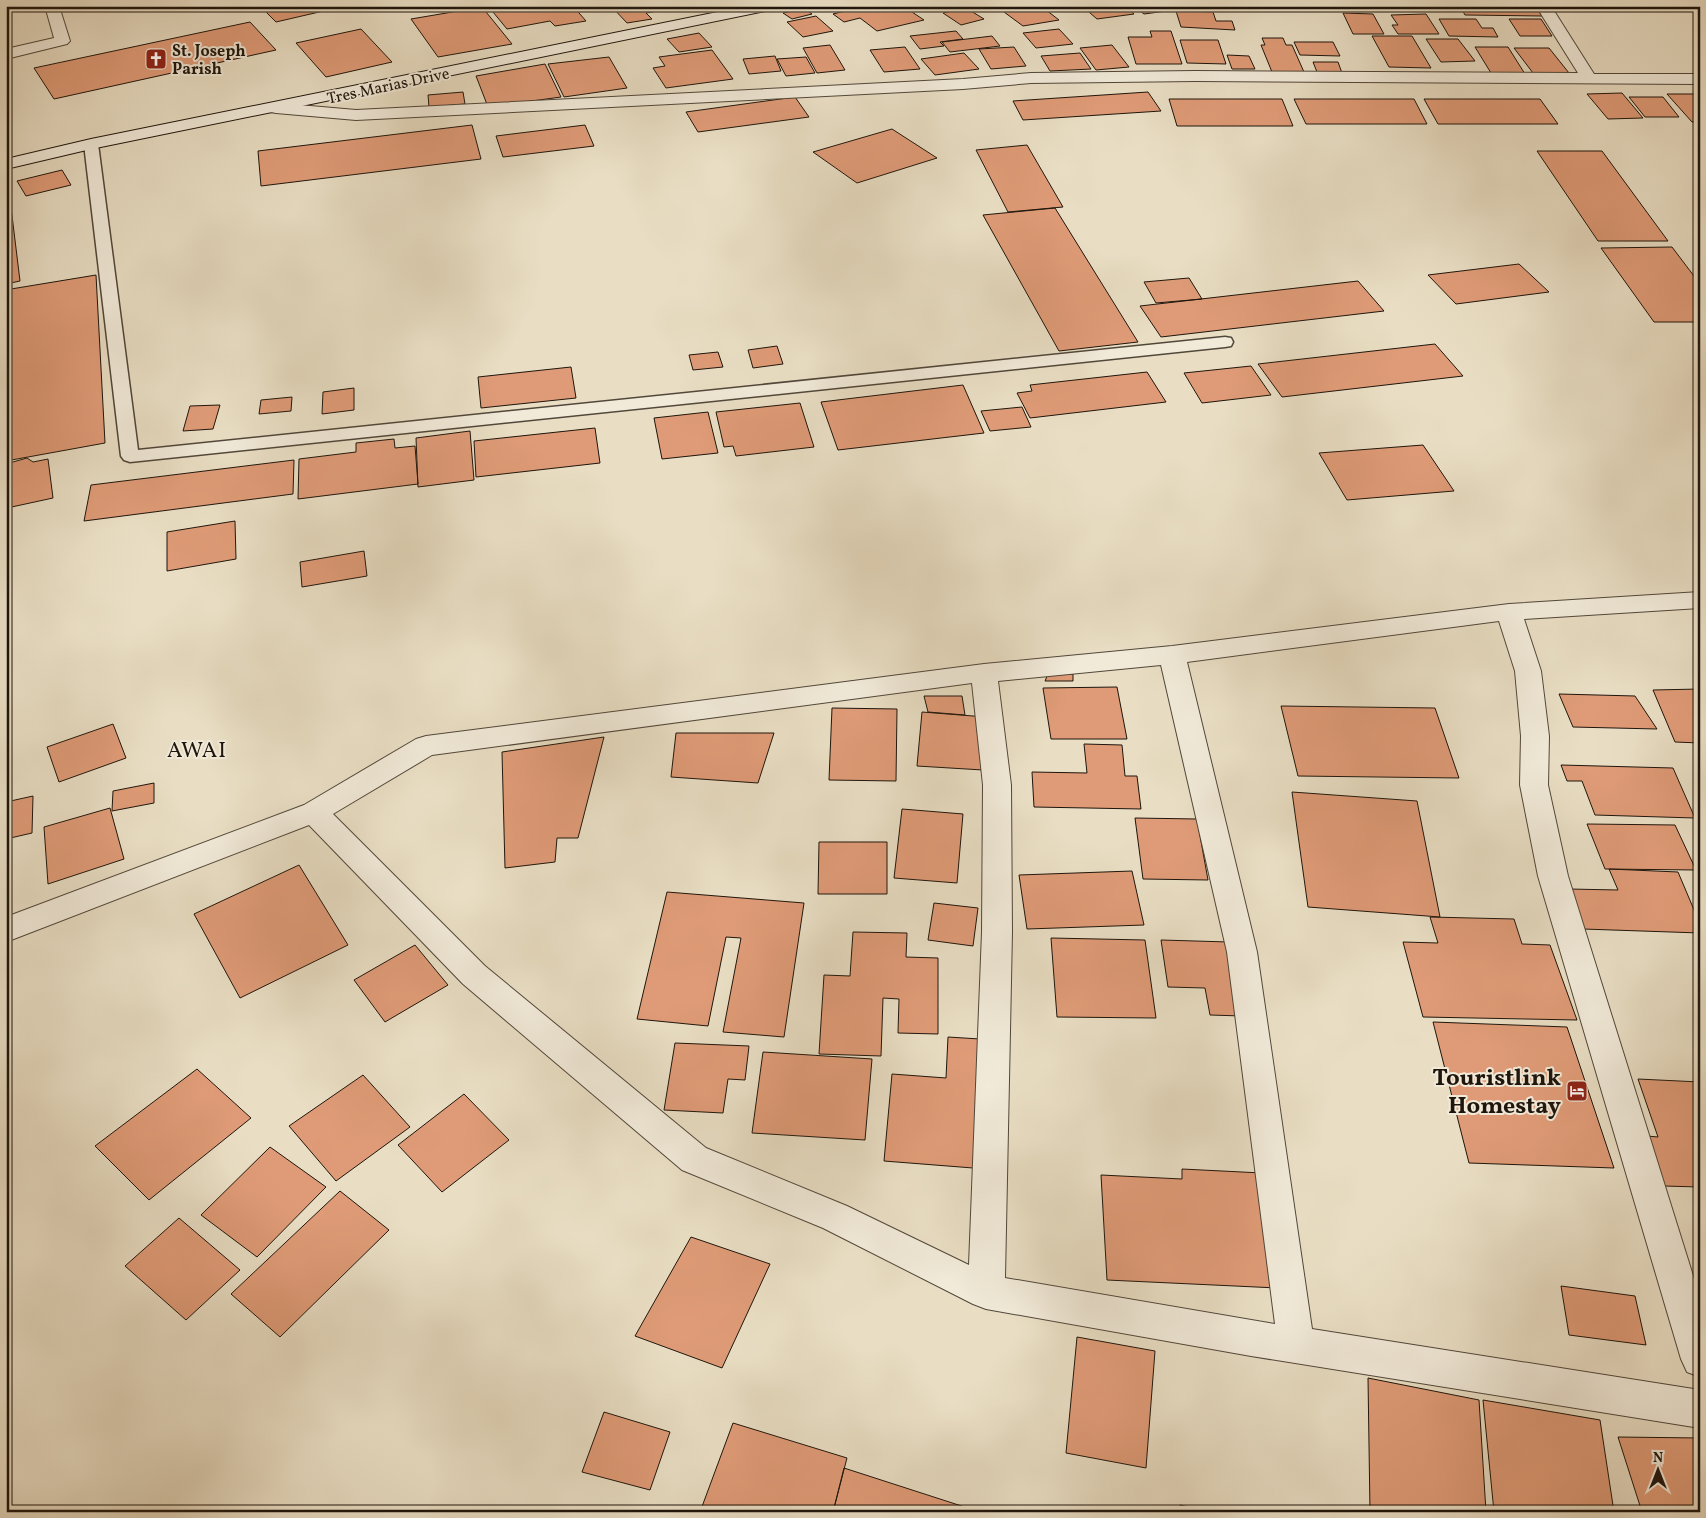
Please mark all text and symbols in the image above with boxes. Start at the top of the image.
place label: St. Joseph Parish [172,41,246,81]
church icon: St. Joseph Parish [144,47,168,71]
street label: Tres Marias Drive [325,63,452,111]
district label: AWAI [167,736,227,767]
place label: Touristlink Homestay [1432,1062,1562,1124]
hotel icon: Touristlink Homestay [1565,1079,1589,1103]
north arrow [1634,1446,1684,1496]
text: N [1653,1449,1663,1468]

